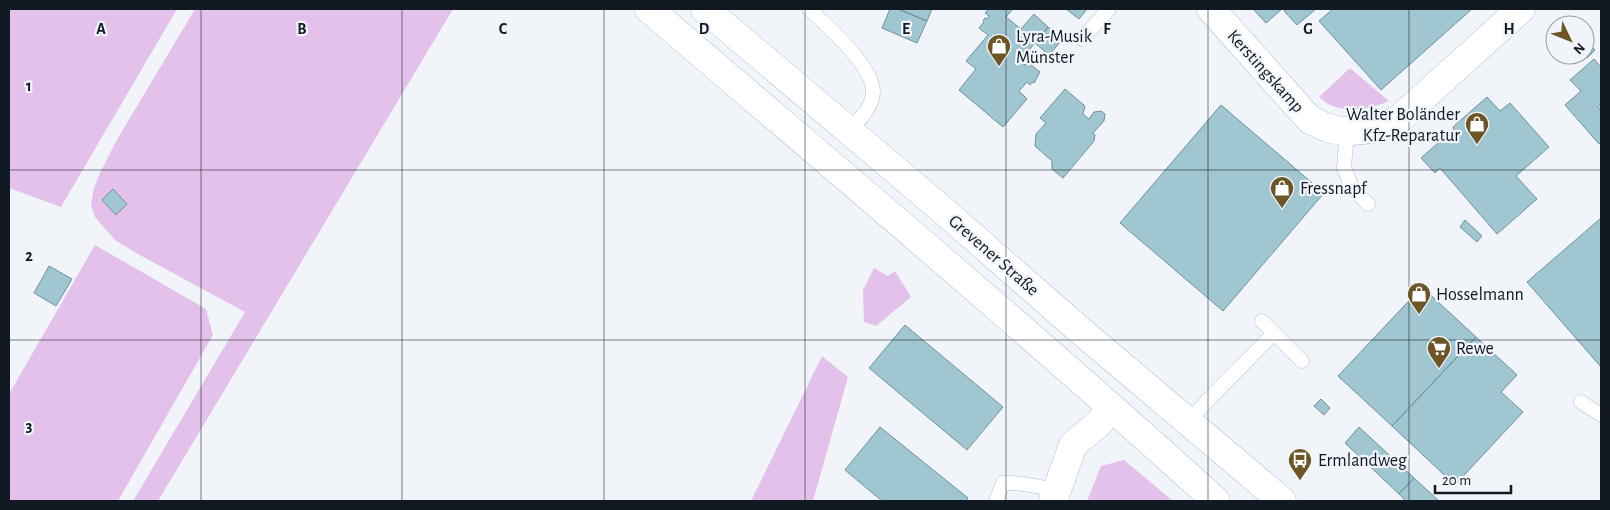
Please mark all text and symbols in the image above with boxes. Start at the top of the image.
north arrow [1545,15,1595,65]
text: A [96,21,106,37]
text: B [297,21,307,37]
text: C [499,21,508,37]
text: D [699,21,710,37]
text: E [902,21,910,37]
text: F [1103,21,1111,37]
text: G [1303,21,1313,37]
text: H [1503,21,1515,37]
street label: Kerstingskamp [1224,27,1307,117]
place label: Lyra-Musik Münster [1016,28,1093,67]
shop icon: Lyra-Musik Münster [986,33,1012,67]
text: N [1570,40,1587,57]
text: 1 [26,78,32,94]
place label: Walter Boländer Kfz-Reparatur [1346,106,1460,145]
shop icon: Walter Boländer Kfz-Reparatur [1464,111,1490,145]
shop icon: Fressnapf [1269,175,1295,209]
place label: Fressnapf [1300,180,1368,198]
street label: Grevener Straße [945,212,1042,300]
text: 2 [25,248,33,264]
shop icon: Hosselmann [1406,281,1432,315]
place label: Hosselmann [1436,286,1524,304]
supermarket icon: Rewe [1426,335,1452,369]
place label: Rewe [1456,340,1494,358]
text: 3 [26,418,33,434]
bus stop icon: Ermlandweg [1287,447,1313,481]
place label: Ermlandweg [1318,452,1407,470]
scale bar [1435,462,1511,494]
text: 20 m [1442,473,1471,488]

